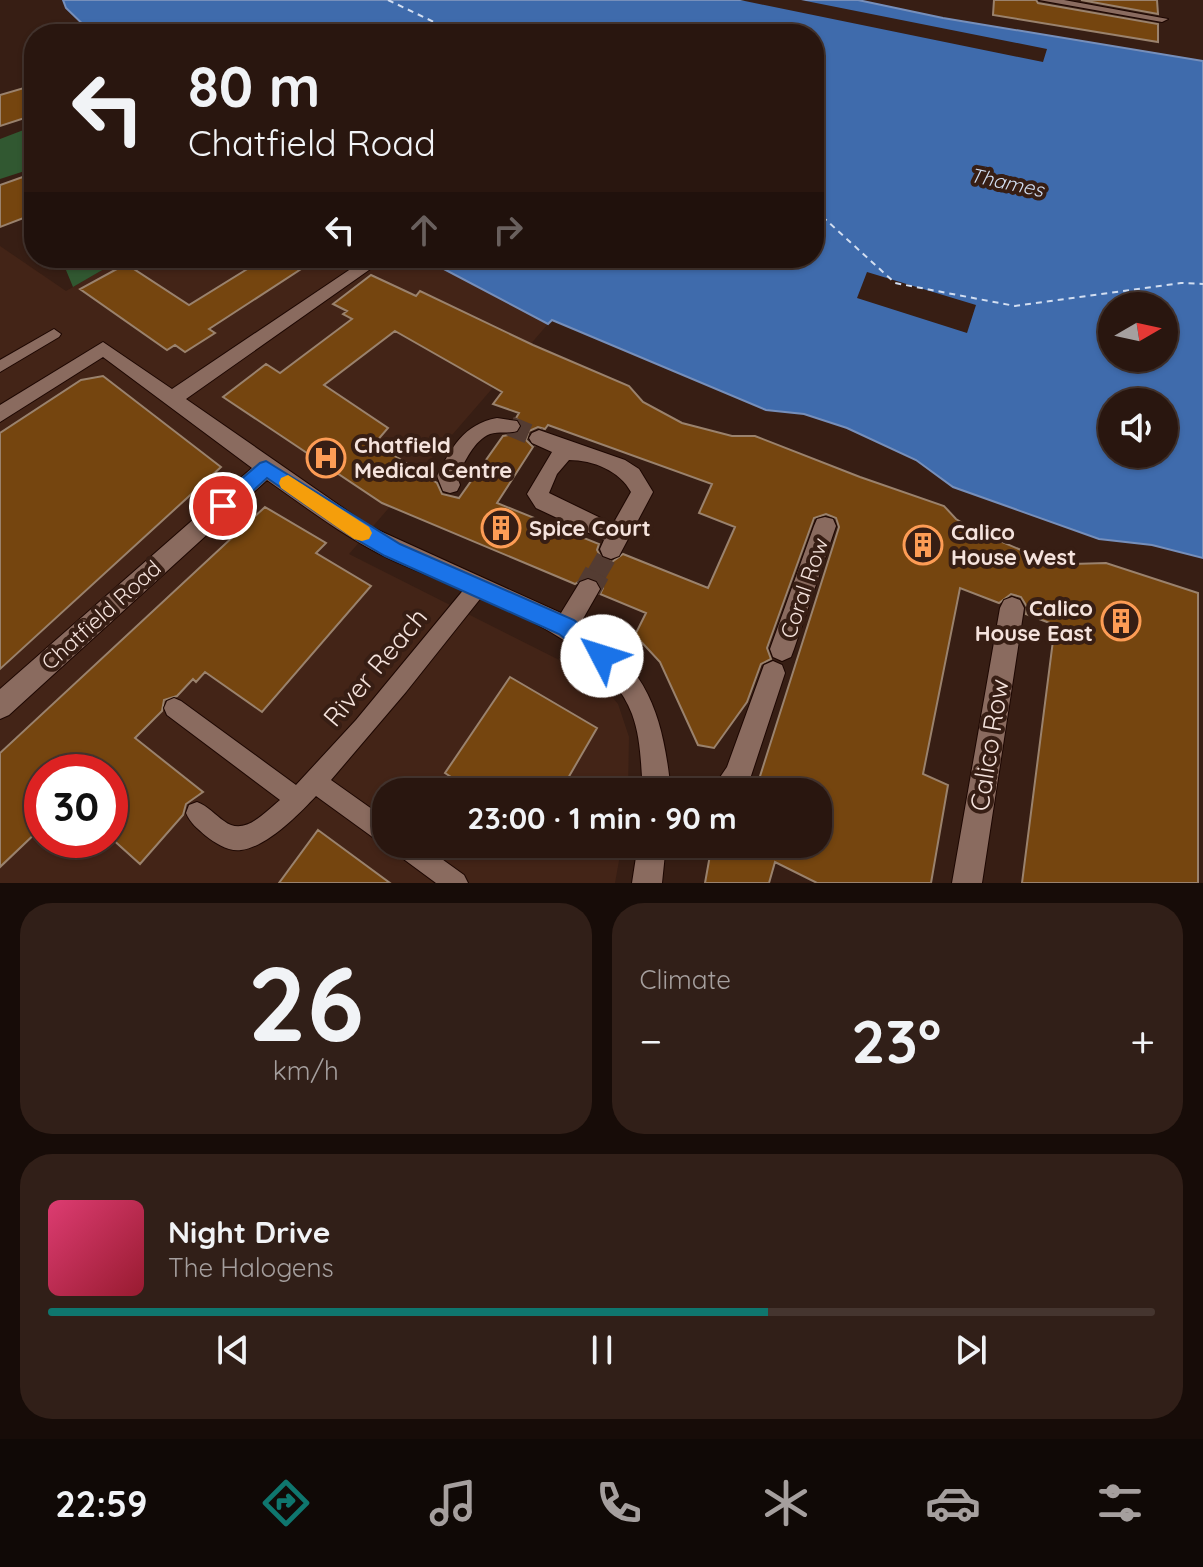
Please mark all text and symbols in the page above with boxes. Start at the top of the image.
text: 80 m [188,51,320,121]
icon: left [56,56,160,160]
text: Chatfield Road [188,120,436,165]
water label: Thames [968,162,1048,202]
icon: left [318,208,362,252]
icon: ahead [402,208,446,252]
icon: right [486,208,530,252]
north arrow [1098,292,1178,372]
map controls [1098,292,1178,468]
button: sound [1098,388,1178,468]
place label: Chatfield Medical Centre [354,431,512,484]
hospital icon: Chatfield Medical Centre [305,437,347,479]
pin [189,472,257,540]
icon: arrive [201,484,245,528]
building icon: Spice Court [480,507,522,549]
place label: Spice Court [529,514,651,542]
place label: Calico House West [951,518,1076,571]
building icon: Calico House West [902,524,944,566]
street label: Coral Row [774,534,834,642]
street label: Chatfield Road [35,554,167,676]
place label: Calico House East [975,594,1093,647]
building icon: Calico House East [1100,600,1142,642]
street label: River Reach [316,601,434,733]
position arrow [560,614,644,698]
street label: Calico Row [962,677,1016,813]
speed limit sign: 30 [24,754,128,858]
text: 23:00 · 1 min · 90 m [467,799,737,837]
text: 26 [247,937,364,1067]
text: Climate [640,963,731,996]
text: 23° [851,1003,941,1078]
text: − [640,1013,662,1068]
text: + [1130,1013,1155,1068]
text: km/h [273,1054,339,1087]
text: Night Drive [168,1213,330,1251]
text: The Halogens [168,1251,334,1284]
icon: previous [211,1328,255,1372]
icon: pause [580,1328,624,1372]
icon: next [949,1328,993,1372]
icon: directions [258,1475,314,1531]
icon: music [425,1475,481,1531]
icon: phone [591,1475,647,1531]
icon: climate [758,1475,814,1531]
icon: car [925,1475,981,1531]
icon: filters [1092,1475,1148,1531]
text: 22:59 [55,1481,147,1526]

